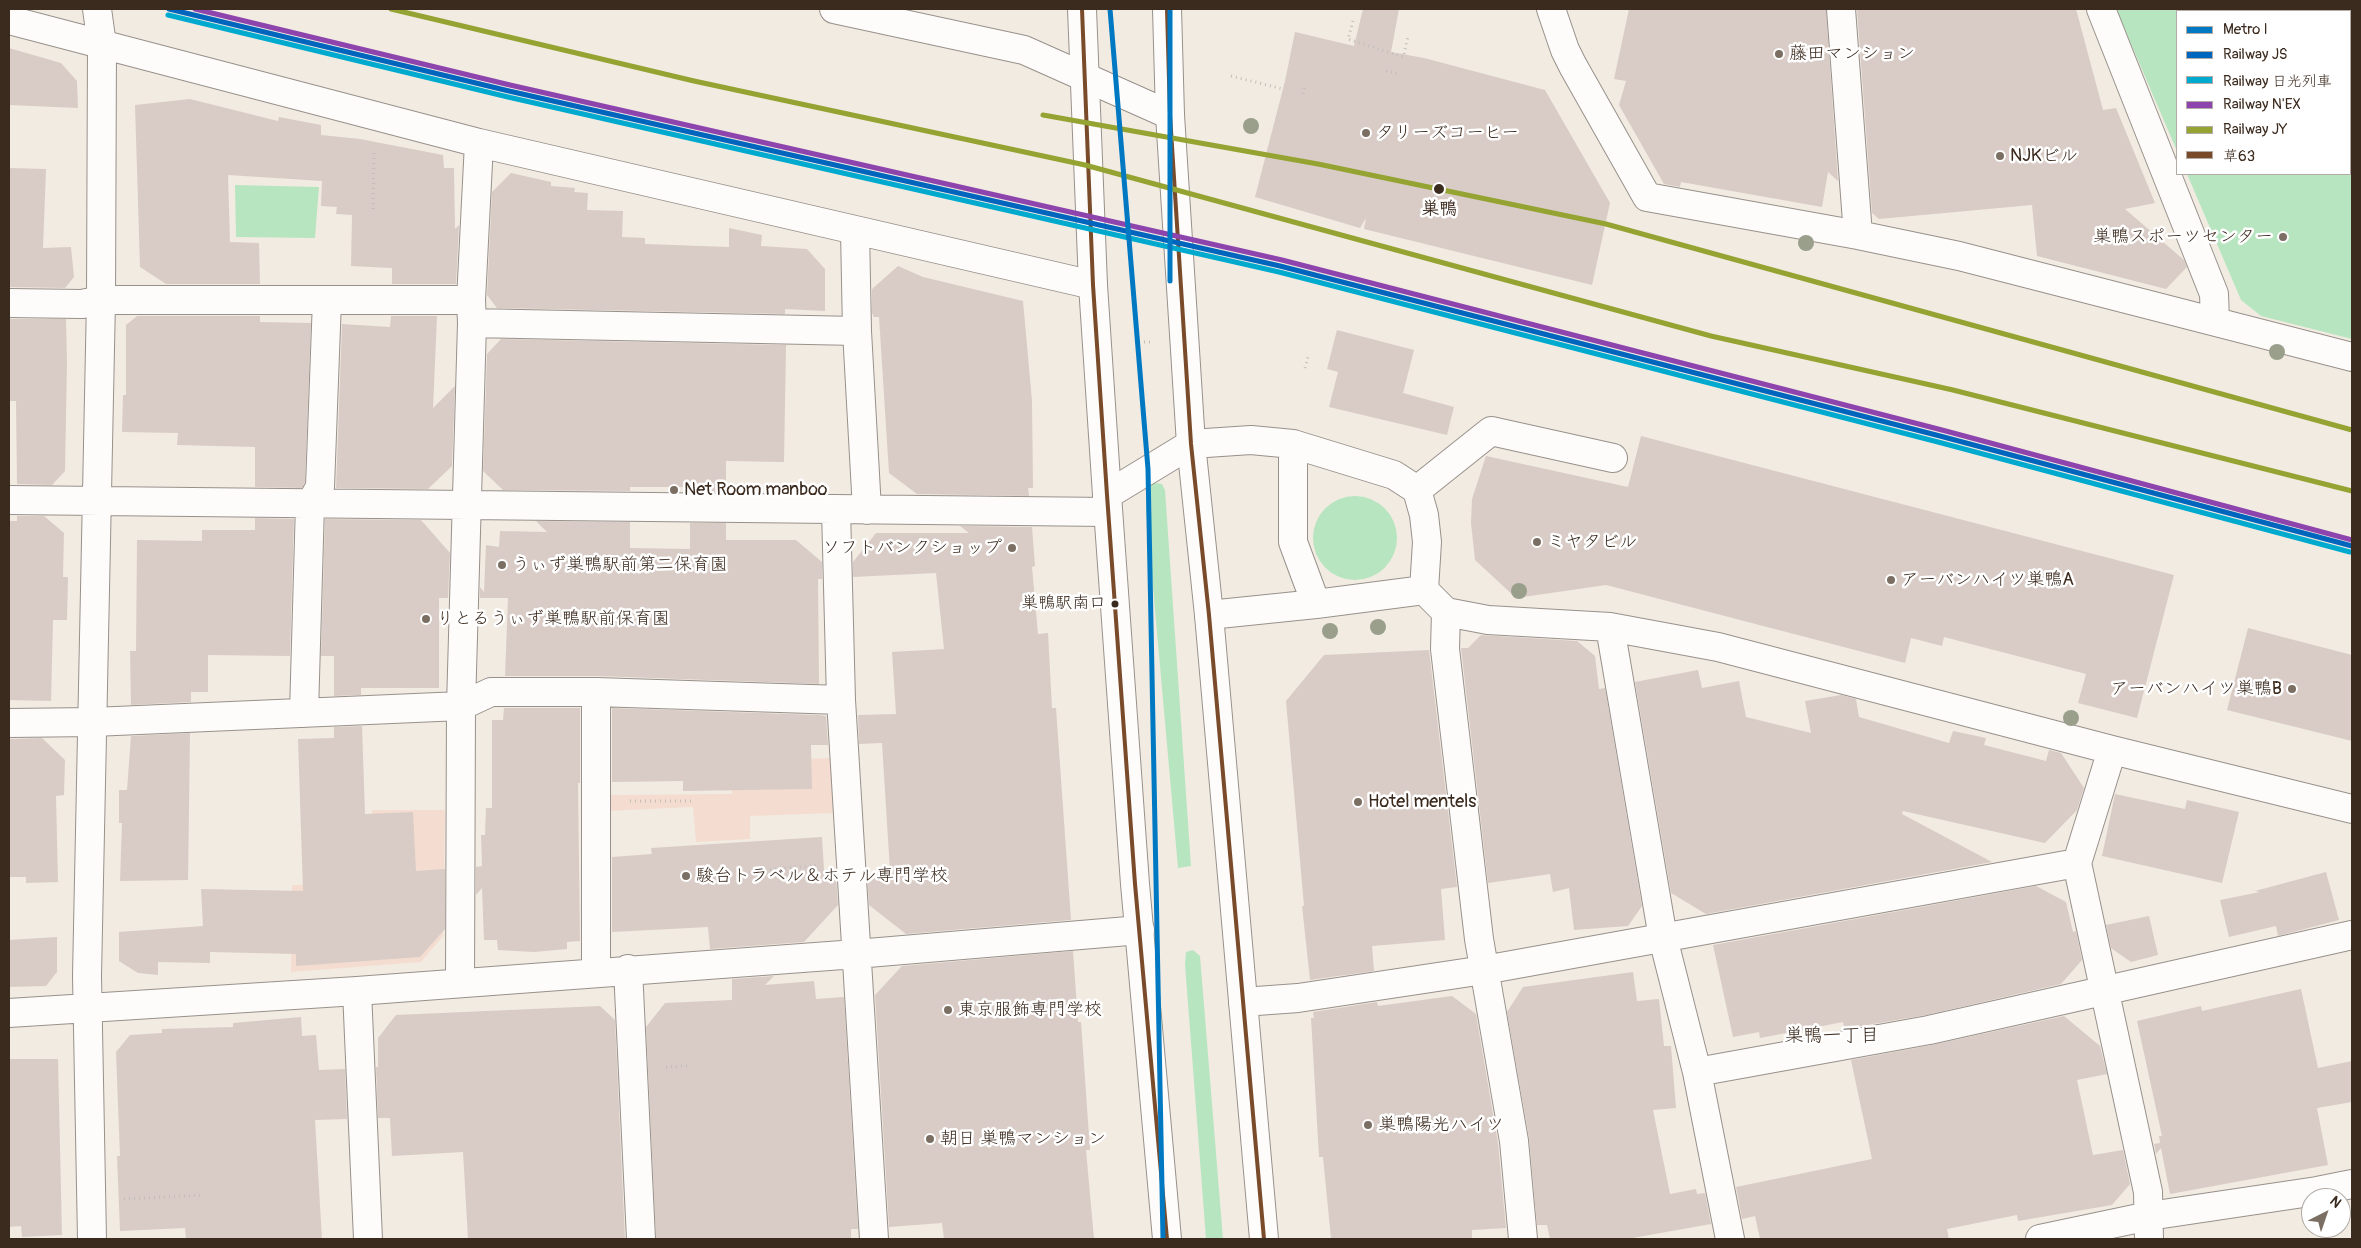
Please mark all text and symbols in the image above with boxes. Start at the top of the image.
legend [2176,10,2351,175]
text: Metro I [2223,20,2268,39]
place label: 藤田マンション [1789,43,1915,65]
text: Railway JS [2223,45,2288,64]
marker: 藤田マンション [1773,48,1785,60]
text: Railway 日光列車 [2223,72,2332,91]
text: Railway N'EX [2223,95,2301,114]
text: Railway JY [2223,120,2288,139]
place label: タリーズコーヒー [1376,122,1519,144]
marker: タリーズコーヒー [1360,127,1372,139]
place label: NJKビル [2010,145,2078,167]
text: 草63 [2223,147,2255,166]
marker: NJKビル [1994,150,2006,162]
marker: 巣鴨 [1432,182,1446,196]
place label: 巣鴨 [1421,198,1457,220]
place label: 巣鴨スポーツセンター [2093,226,2273,248]
marker: 巣鴨スポーツセンター [2277,231,2289,243]
place label: Net Room manboo [684,479,827,501]
marker: Net Room manboo [668,484,680,496]
place label: ミヤタビル [1547,531,1637,553]
marker: ミヤタビル [1531,536,1543,548]
place label: ソフトバンクショップ [822,537,1002,559]
marker: ソフトバンクショップ [1006,542,1018,554]
place label: うぃず巣鴨駅前第二保育園 [512,554,728,576]
marker: うぃず巣鴨駅前第二保育園 [496,559,508,571]
place label: アーバンハイツ巣鴨A [1901,569,2074,591]
marker: アーバンハイツ巣鴨A [1885,574,1897,586]
place label: 巣鴨駅南口 [1021,594,1106,614]
marker: 巣鴨駅南口 [1110,599,1120,609]
place label: りとるうぃず巣鴨駅前保育園 [436,608,670,630]
marker: りとるうぃず巣鴨駅前保育園 [420,613,432,625]
place label: アーバンハイツ巣鴨B [2111,678,2282,700]
marker: アーバンハイツ巣鴨B [2286,683,2298,695]
place label: Hotel mentels [1368,791,1476,813]
marker: Hotel mentels [1352,796,1364,808]
place label: 駿台トラベル＆ホテル専門学校 [696,865,948,887]
marker: 駿台トラベル＆ホテル専門学校 [680,870,692,882]
place label: 東京服飾専門学校 [958,999,1102,1021]
marker: 東京服飾専門学校 [942,1004,954,1016]
district label: 巣鴨一丁目 [1785,1025,1879,1047]
place label: 巣鴨陽光ハイツ [1378,1114,1504,1136]
marker: 巣鴨陽光ハイツ [1362,1119,1374,1131]
place label: 朝日 巣鴨マンション [940,1128,1106,1150]
marker: 朝日 巣鴨マンション [924,1133,936,1145]
north arrow [2301,1188,2351,1238]
text: N [2326,1193,2345,1212]

